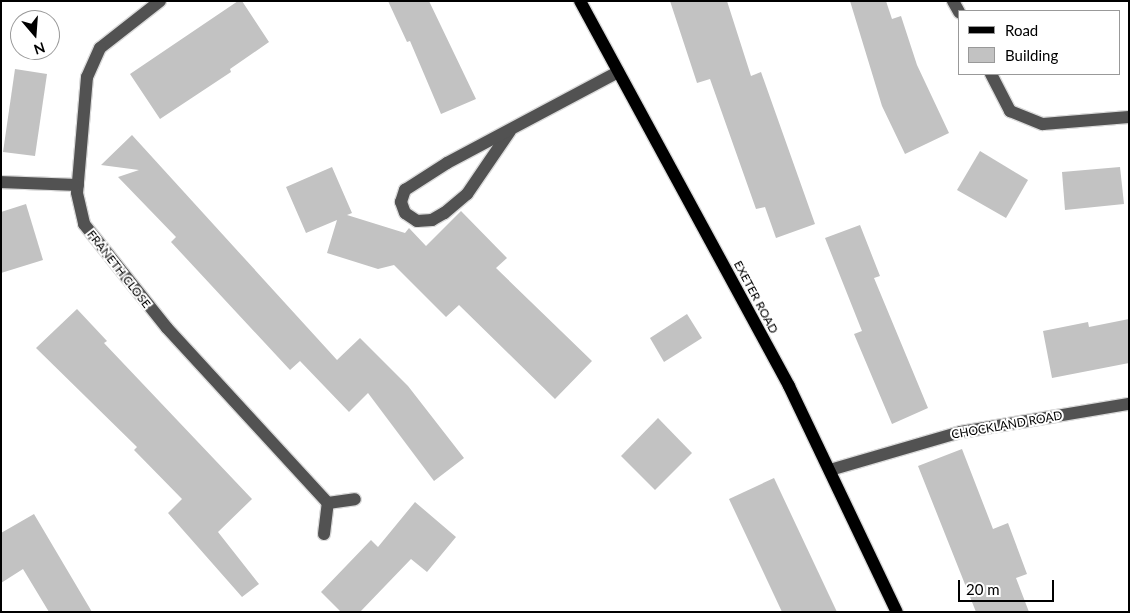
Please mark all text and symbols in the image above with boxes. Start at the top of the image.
north arrow [10,10,60,60]
legend [958,10,1120,75]
text: Road [1005,21,1038,39]
text: N [32,39,47,59]
text: Building [1005,46,1058,64]
street label: FRANETH CLOSE [84,227,154,311]
street label: EXETER ROAD [731,258,781,336]
street label: CHOCKLAND ROAD [950,408,1064,442]
scale bar [960,570,1056,602]
text: 20 m [966,580,1000,598]

